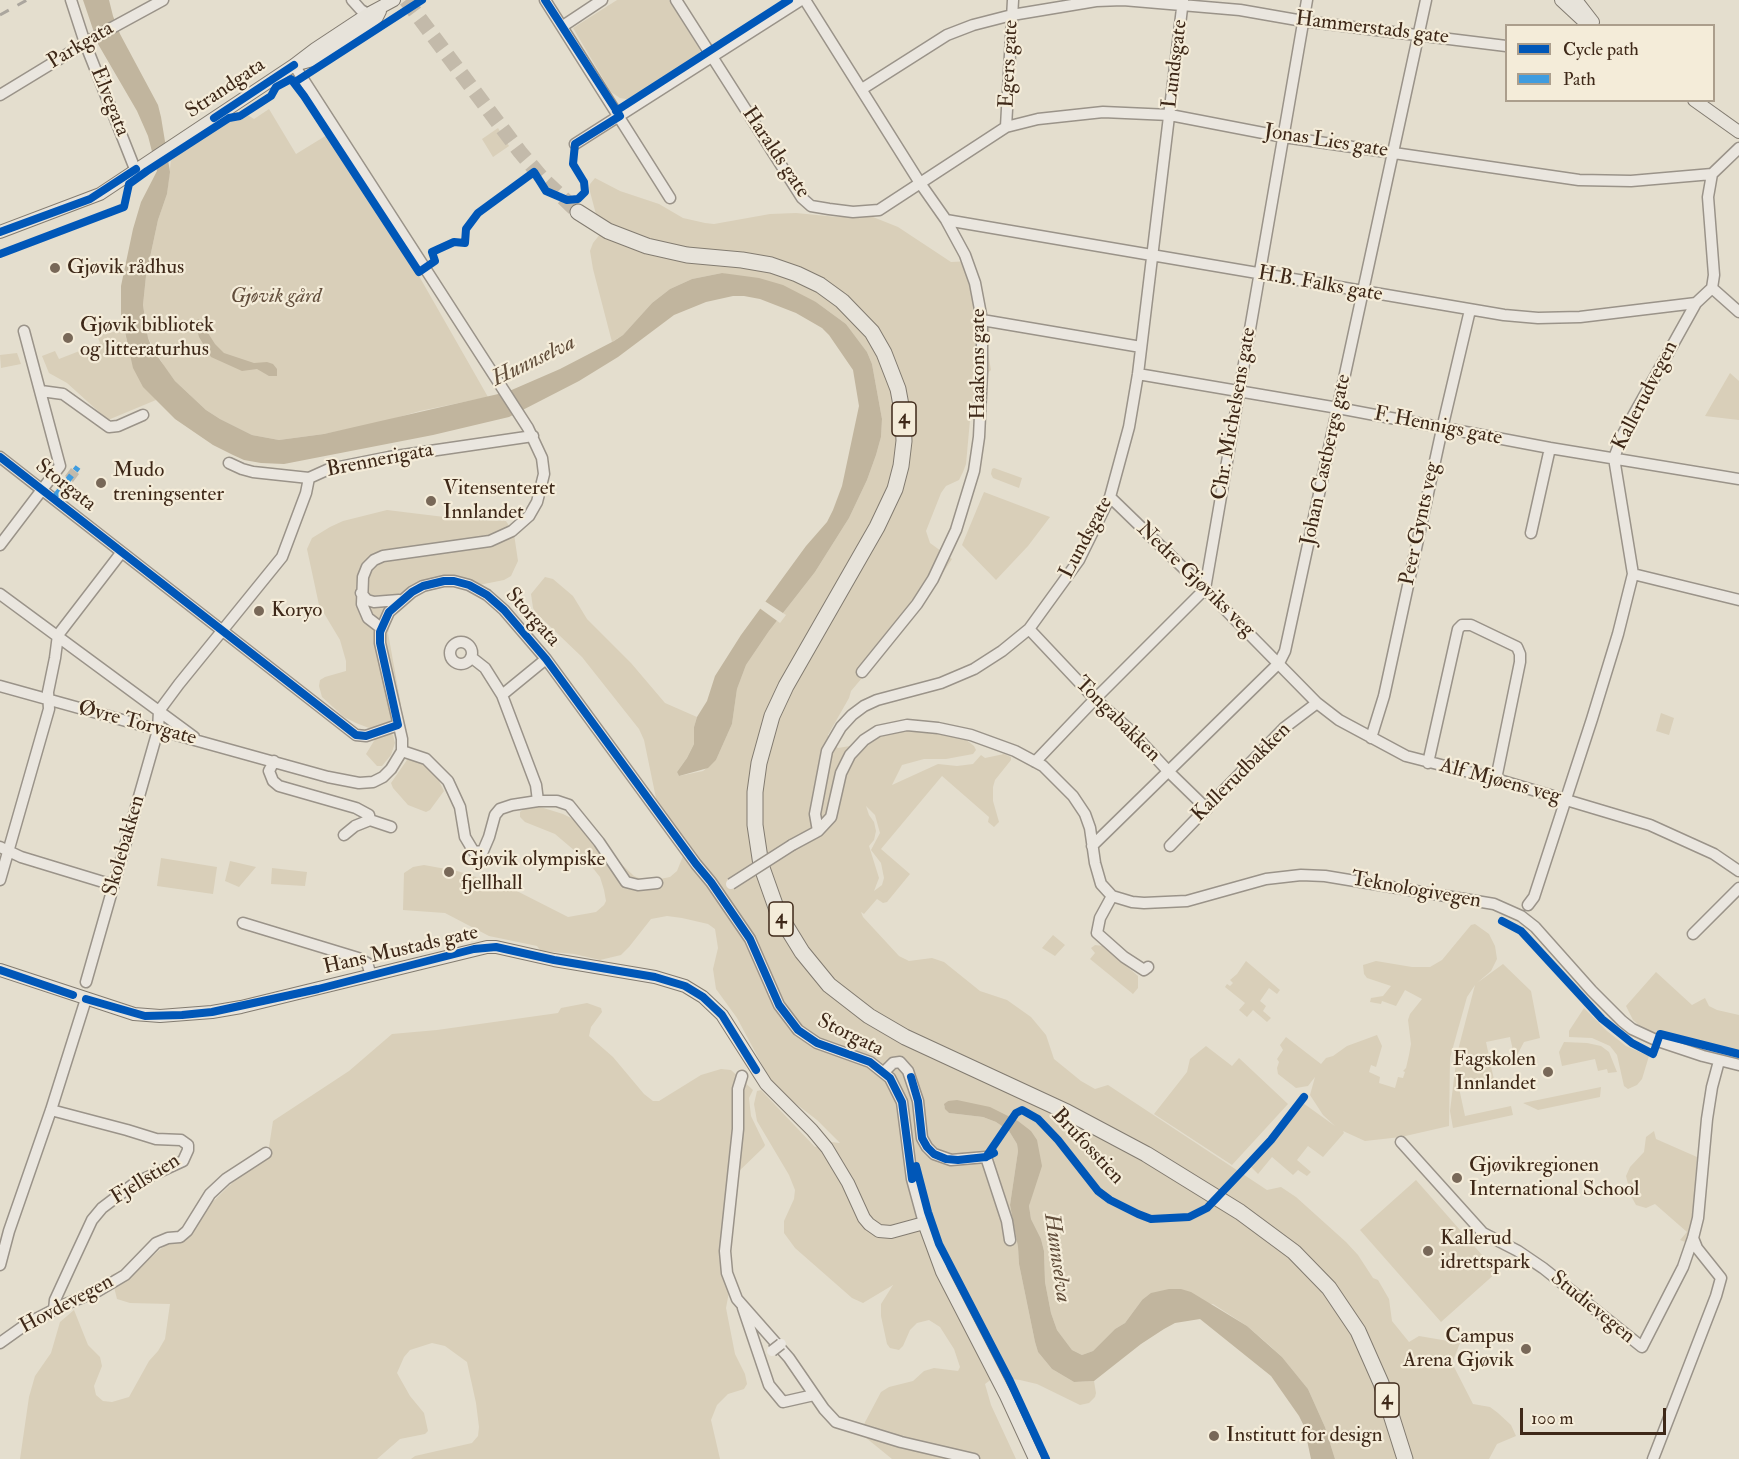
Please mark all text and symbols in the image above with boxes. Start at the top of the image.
street label: Hammerstads gate [1294,7,1450,51]
street label: Parkgata [43,17,119,75]
street label: Lundsgate [1158,18,1194,110]
street label: Egers gate [995,19,1025,109]
legend [1505,24,1715,102]
text: Cycle path [1563,38,1639,61]
street label: Strandgata [181,53,271,125]
street label: Elvegata [84,64,134,140]
text: Path [1563,68,1596,91]
street label: Haralds gate [735,103,815,203]
street label: Jonas Lies gate [1262,120,1390,164]
place label: Gjøvik rådhus [67,255,184,281]
marker: Gjøvik rådhus [48,261,62,275]
street label: H.B. Falks gate [1256,262,1384,308]
park label: Gjøvik gård [230,284,322,310]
street label: Haakons gate [966,308,992,420]
place label: Gjøvik bibliotek og litteraturhus [80,313,214,363]
street label: Chr. Michelsens gate [1207,326,1263,502]
marker: Gjøvik bibliotek og litteraturhus [61,331,75,345]
water label: Hunnselva [488,331,580,393]
street label: Kallerudvegen [1608,337,1684,455]
street label: Johan Castbergs gate [1297,372,1357,548]
road number: 4 [892,402,916,436]
street label: F. Hennigs gate [1372,402,1504,452]
street label: Brennerigata [324,438,436,484]
street label: Storgata [29,454,101,518]
place label: Mudo treningsenter [113,458,224,508]
street label: Peer Gynts veg [1396,460,1446,588]
marker: Mudo treningsenter [94,476,108,490]
place label: Vitensenteret Innlandet [443,476,555,526]
street label: Lundsgate [1055,493,1119,583]
marker: Vitensenteret Innlandet [424,494,438,508]
street label: Nedre Gjøviks veg [1131,517,1259,643]
street label: Storgata [499,583,565,653]
place label: Koryo [271,598,322,624]
marker: Koryo [252,604,266,618]
street label: Tongabakken [1069,672,1165,768]
street label: Øvre Torvgate [75,696,199,752]
street label: Kallerudbakken [1187,718,1297,828]
street label: Alf Mjøens veg [1437,754,1563,810]
street label: Skolebakken [99,793,151,899]
place label: Gjøvik olympiske fjellhall [461,847,605,897]
marker: Gjøvik olympiske fjellhall [442,865,456,879]
street label: Teknologivegen [1349,867,1483,915]
road number: 4 [769,902,793,936]
street label: Hans Mustads gate [321,921,481,981]
street label: Storgata [813,1009,887,1063]
place label: Fagskolen Innlandet [1453,1047,1536,1097]
marker: Fagskolen Innlandet [1541,1065,1555,1079]
street label: Brufosstien [1045,1104,1129,1190]
street label: Fjellstien [107,1149,185,1211]
place label: Gjøvikregionen International School [1469,1153,1639,1203]
marker: Gjøvikregionen International School [1450,1171,1464,1185]
water label: Hunnselva [1037,1212,1075,1304]
place label: Kallerud idrettspark [1440,1226,1530,1276]
marker: Kallerud idrettspark [1421,1244,1435,1258]
street label: Studievegen [1545,1266,1639,1350]
street label: Hovdevegen [16,1270,118,1340]
place label: Campus Arena Gjøvik [1403,1324,1514,1374]
marker: Campus Arena Gjøvik [1519,1342,1533,1356]
road number: 4 [1375,1383,1399,1417]
scale bar [1523,1396,1668,1434]
text: 100 m [1531,1407,1574,1430]
place label: Institutt for design [1226,1423,1383,1449]
marker: Institutt for design [1207,1429,1221,1443]

